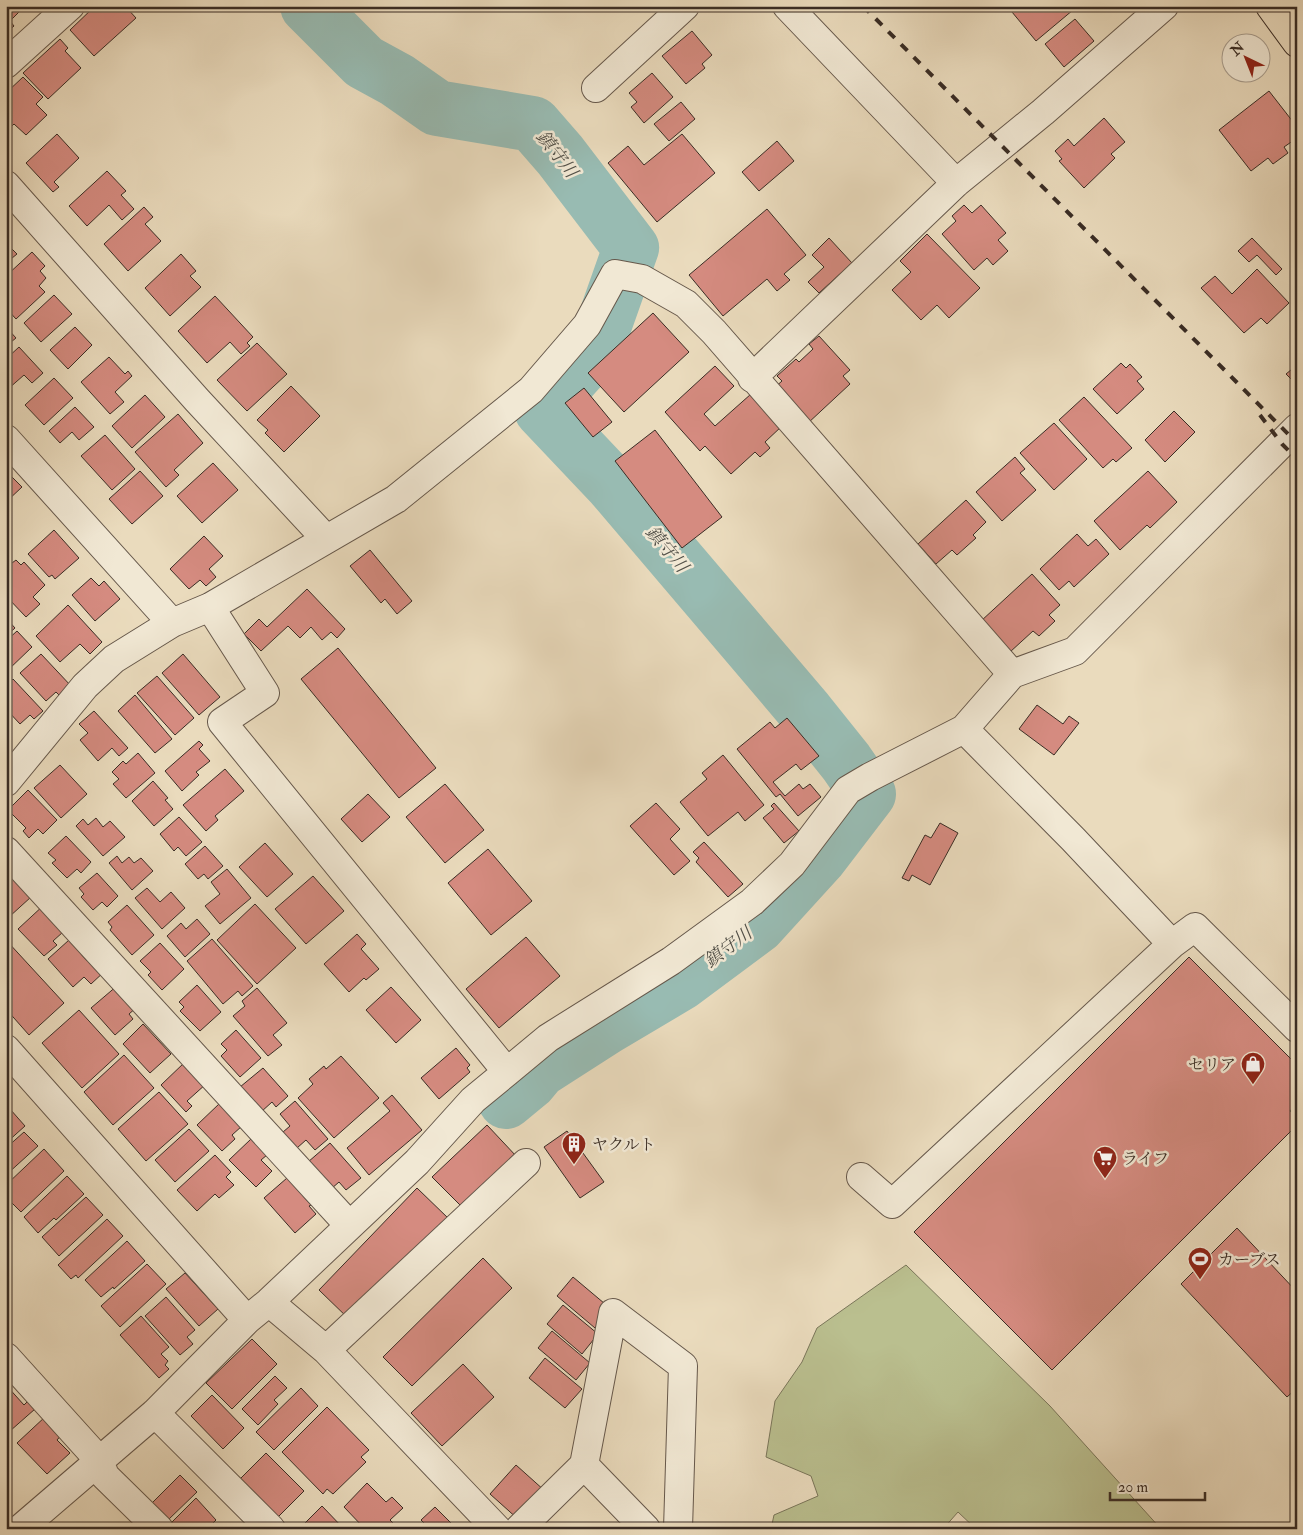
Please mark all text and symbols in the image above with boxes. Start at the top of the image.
north arrow [1220,32,1270,82]
text: N [1226,38,1248,60]
water label: 鎮守川 [531,126,584,184]
water label: 鎮守川 [640,521,694,579]
water label: 鎮守川 [700,921,758,973]
shop icon: セリア [1240,1051,1266,1085]
place label: セリア [1188,1055,1236,1075]
building icon: ヤクルト [561,1131,587,1165]
place label: ヤクルト [592,1135,656,1155]
supermarket icon: ライフ [1092,1145,1118,1179]
place label: ライフ [1122,1149,1169,1169]
sports icon: カーブス [1187,1246,1213,1280]
place label: カーブス [1218,1250,1281,1270]
scale bar [1110,1470,1206,1502]
text: 20 m [1118,1478,1148,1497]

